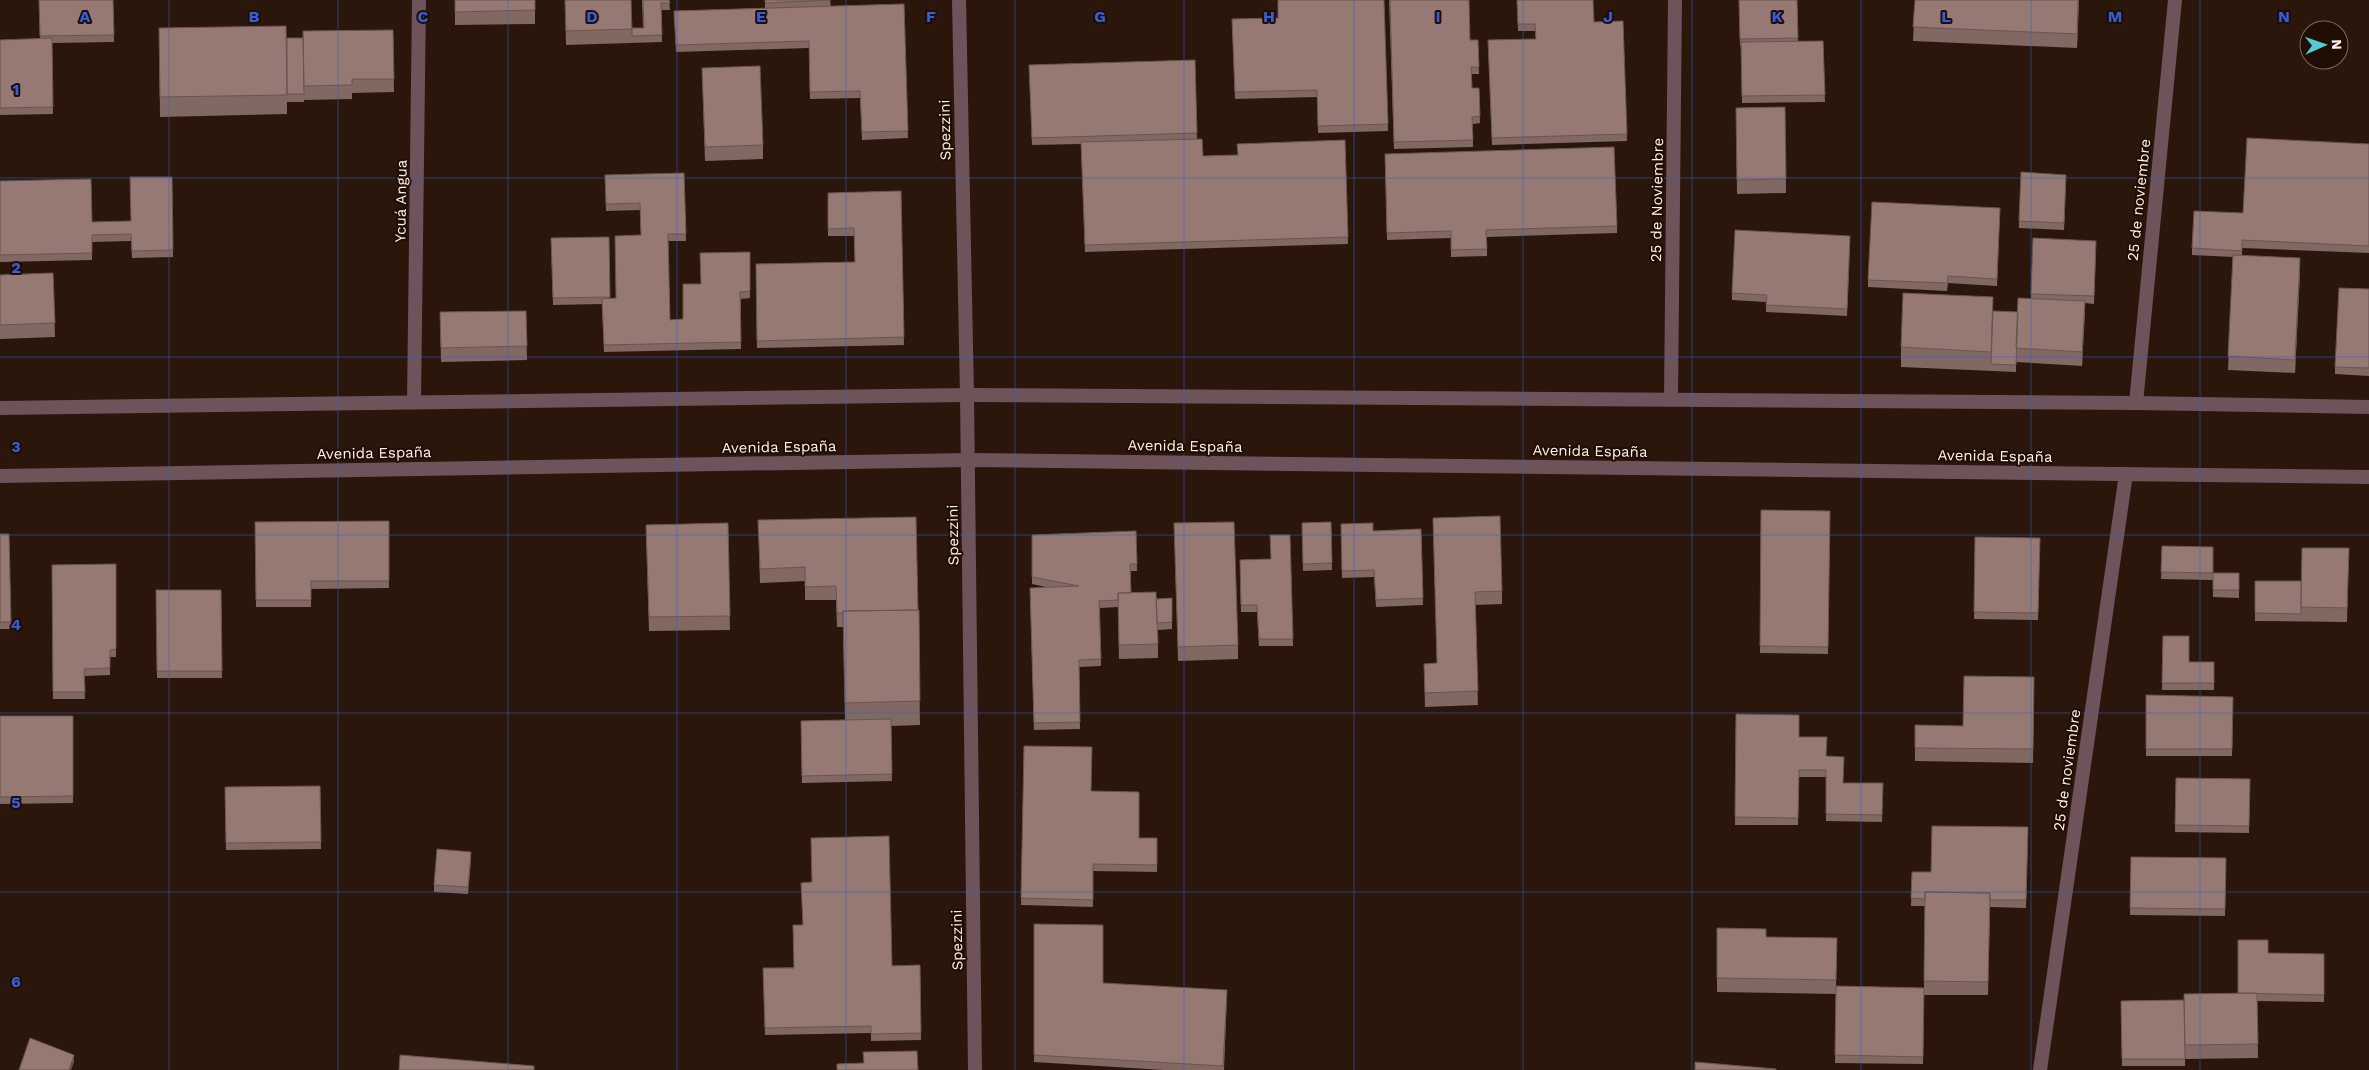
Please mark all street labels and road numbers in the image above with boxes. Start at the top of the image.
street label: Spezzini [935,99,955,161]
street label: 25 de Noviembre [1647,138,1667,262]
street label: 25 de noviembre [2124,138,2154,262]
street label: Ycuá Angua [391,159,411,243]
street label: Avenida España [1127,436,1243,456]
street label: Avenida España [721,437,837,457]
street label: Avenida España [1532,441,1648,461]
street label: Avenida España [316,443,432,463]
street label: Avenida España [1937,446,2053,466]
street label: Spezzini [943,504,963,566]
street label: 25 de noviembre [2050,708,2084,832]
street label: Spezzini [947,909,967,971]

